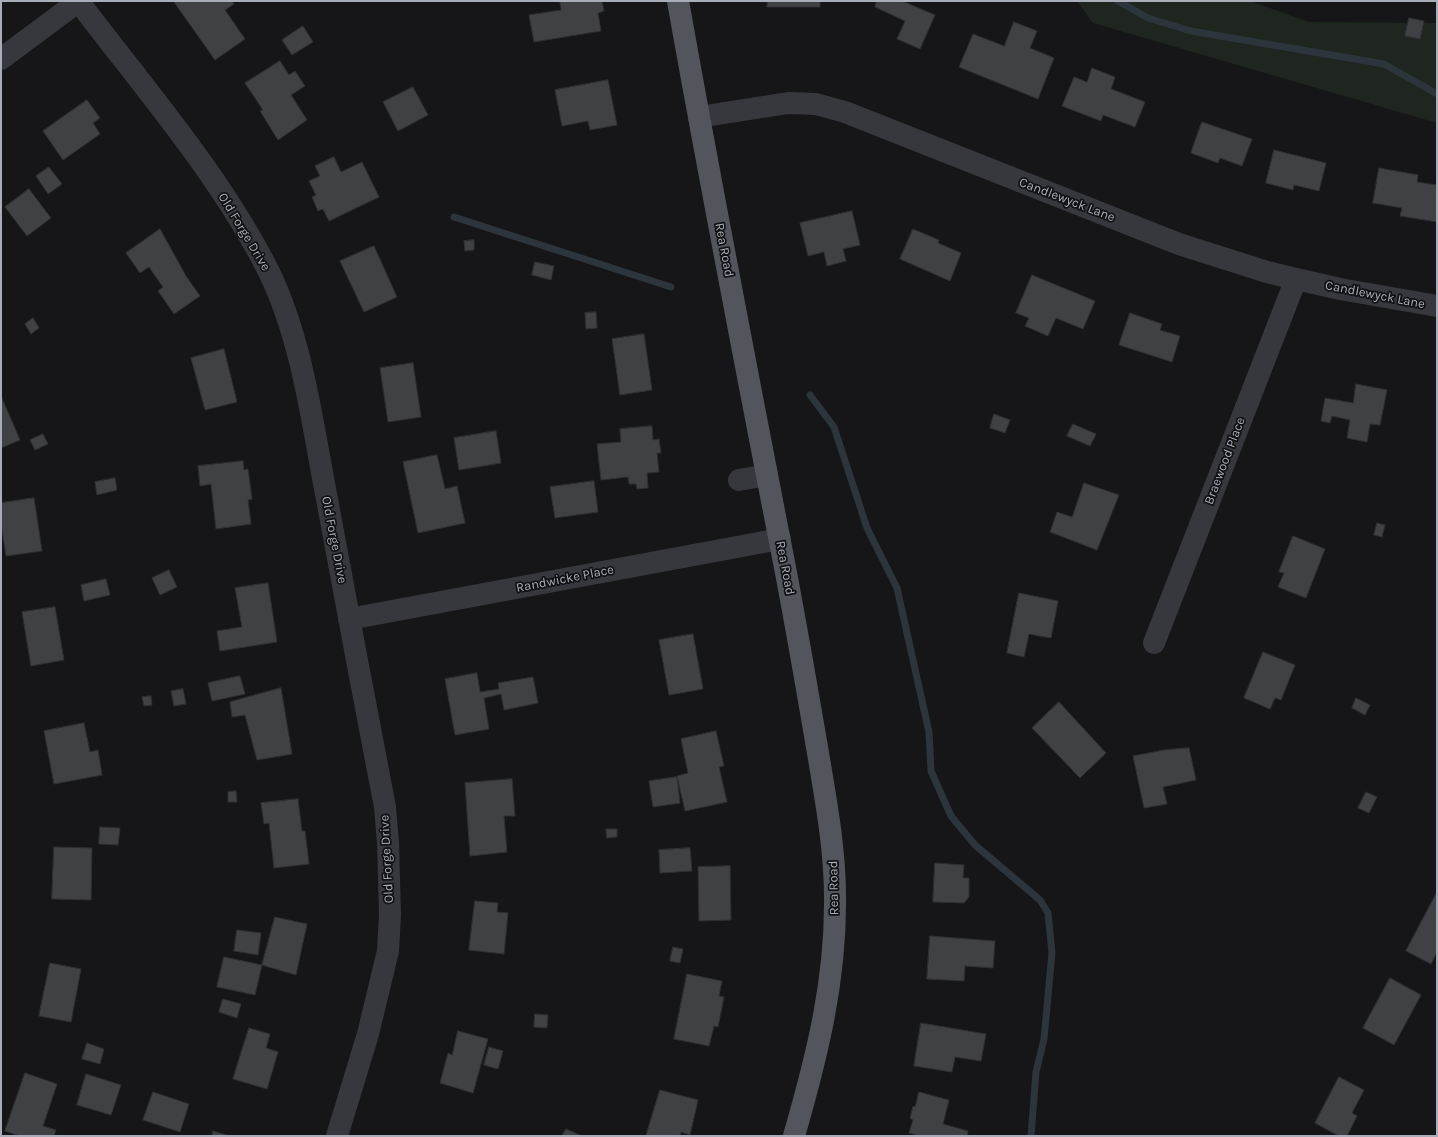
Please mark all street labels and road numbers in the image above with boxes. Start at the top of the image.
street label: Candlewyck Lane [1017,175,1117,225]
street label: Old Forge Drive [215,190,273,274]
street label: Rea Road [711,222,737,278]
street label: Candlewyck Lane [1324,278,1426,312]
street label: Braewood Place [1201,415,1249,507]
street label: Old Forge Drive [318,495,350,585]
street label: Rea Road [772,540,798,596]
street label: Randwicke Place [515,562,615,596]
street label: Old Forge Drive [377,814,397,904]
street label: Rea Road [826,860,842,916]

